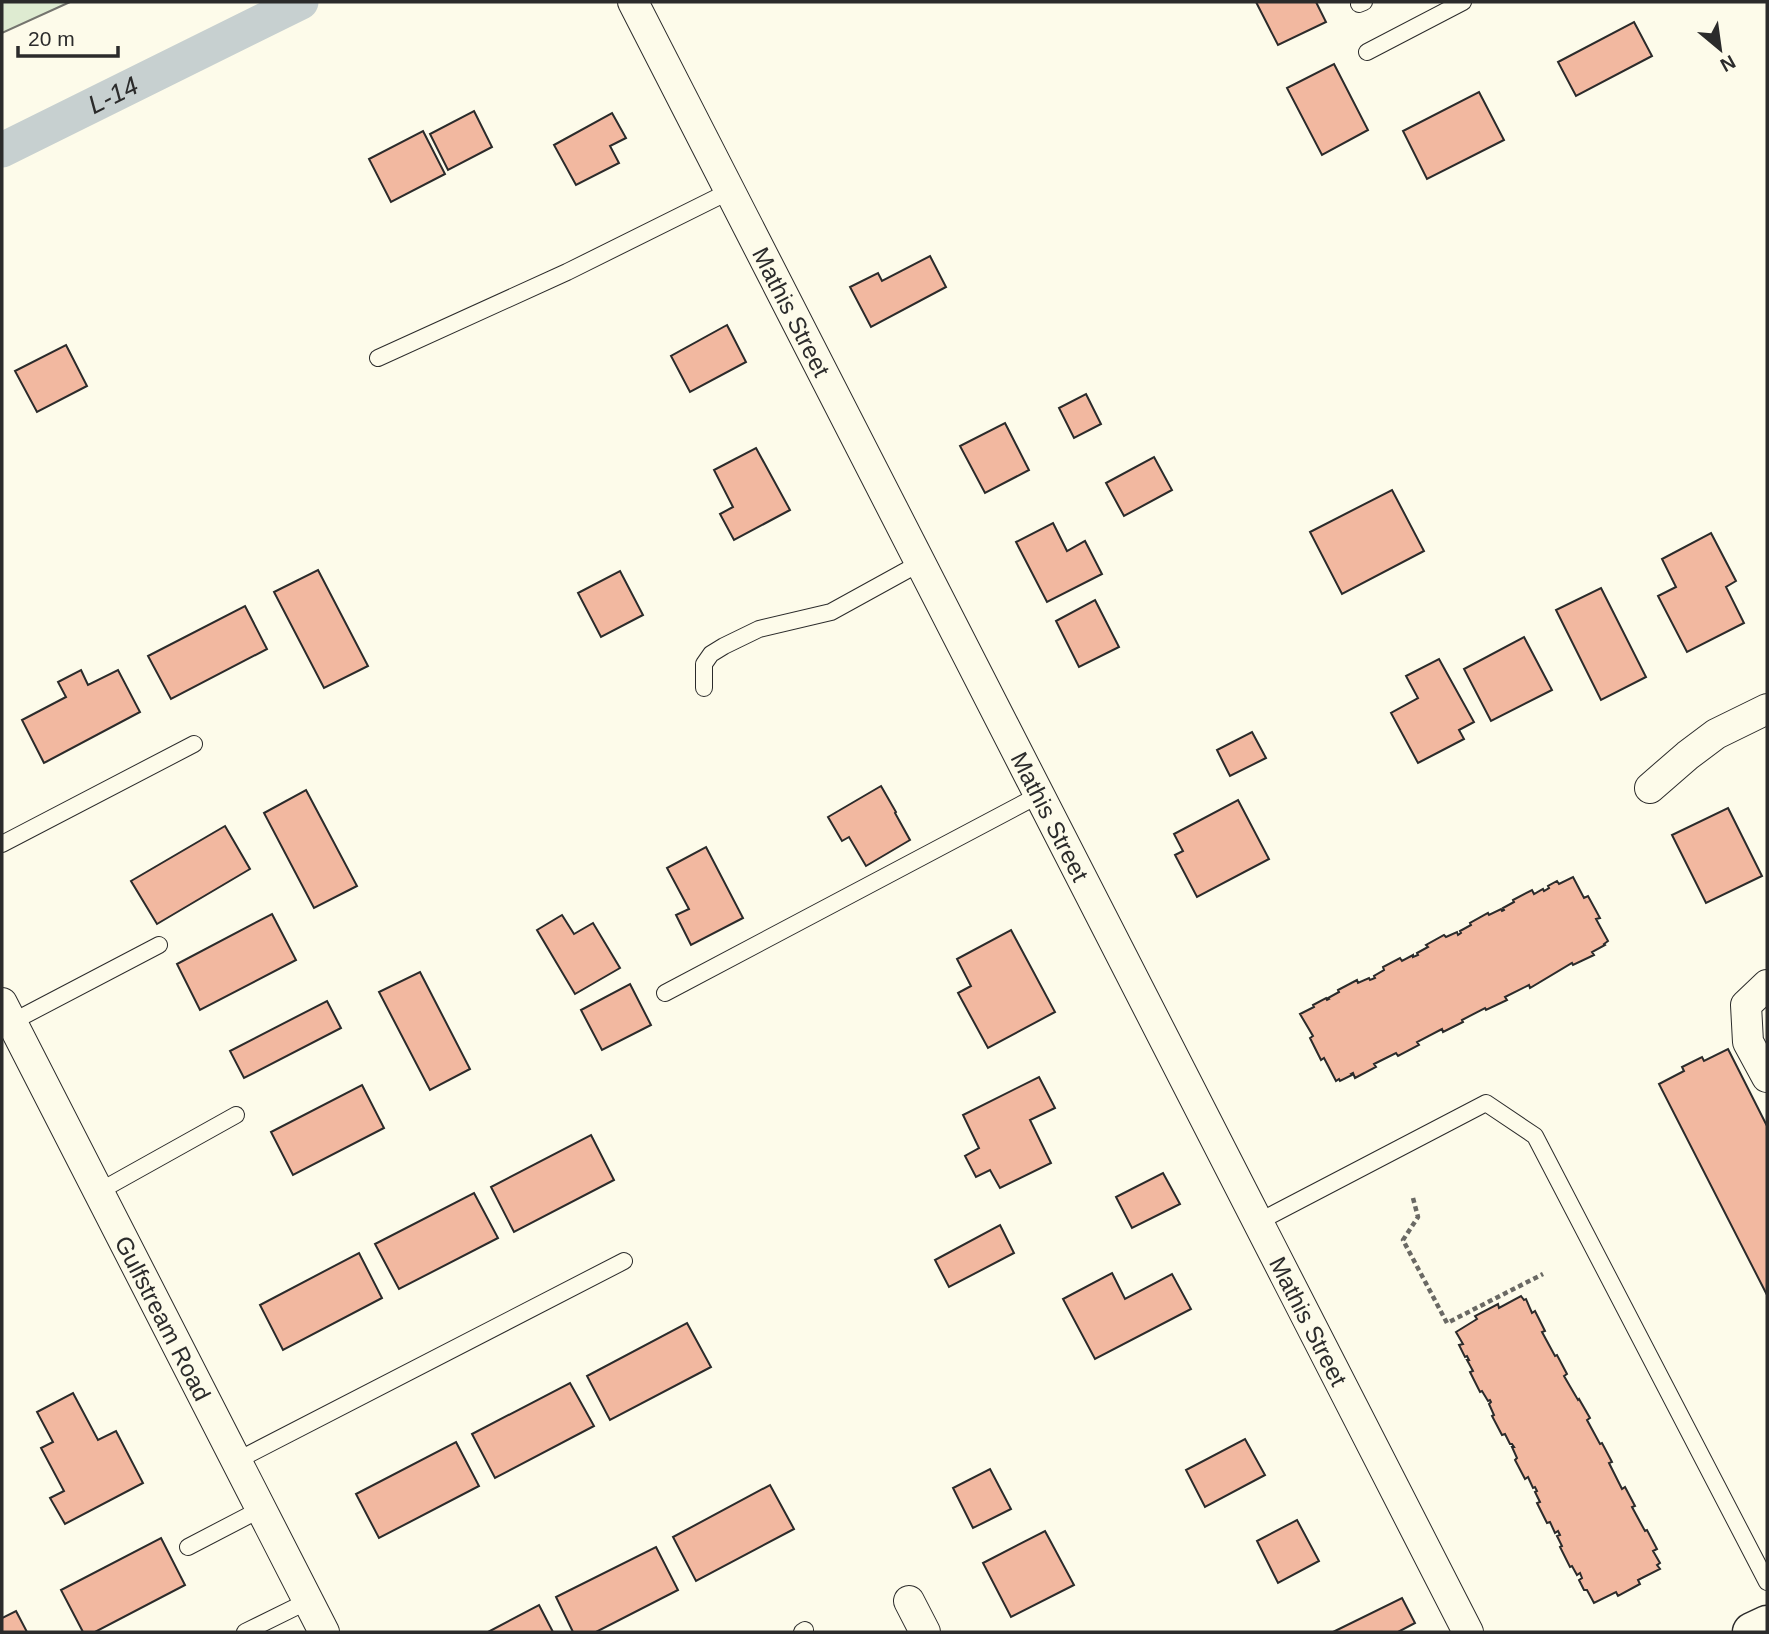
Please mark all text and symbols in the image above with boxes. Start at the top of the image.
scale bar [18,14,117,58]
north arrow [1685,14,1755,84]
text: 20 m [28,27,75,50]
text: N [1717,51,1739,76]
water label: L-14 [83,70,143,120]
street label: Mathis Street [747,243,836,381]
street label: Mathis Street [1006,747,1095,886]
street label: Gulfstream Road [110,1231,217,1405]
street label: Mathis Street [1264,1252,1353,1390]

